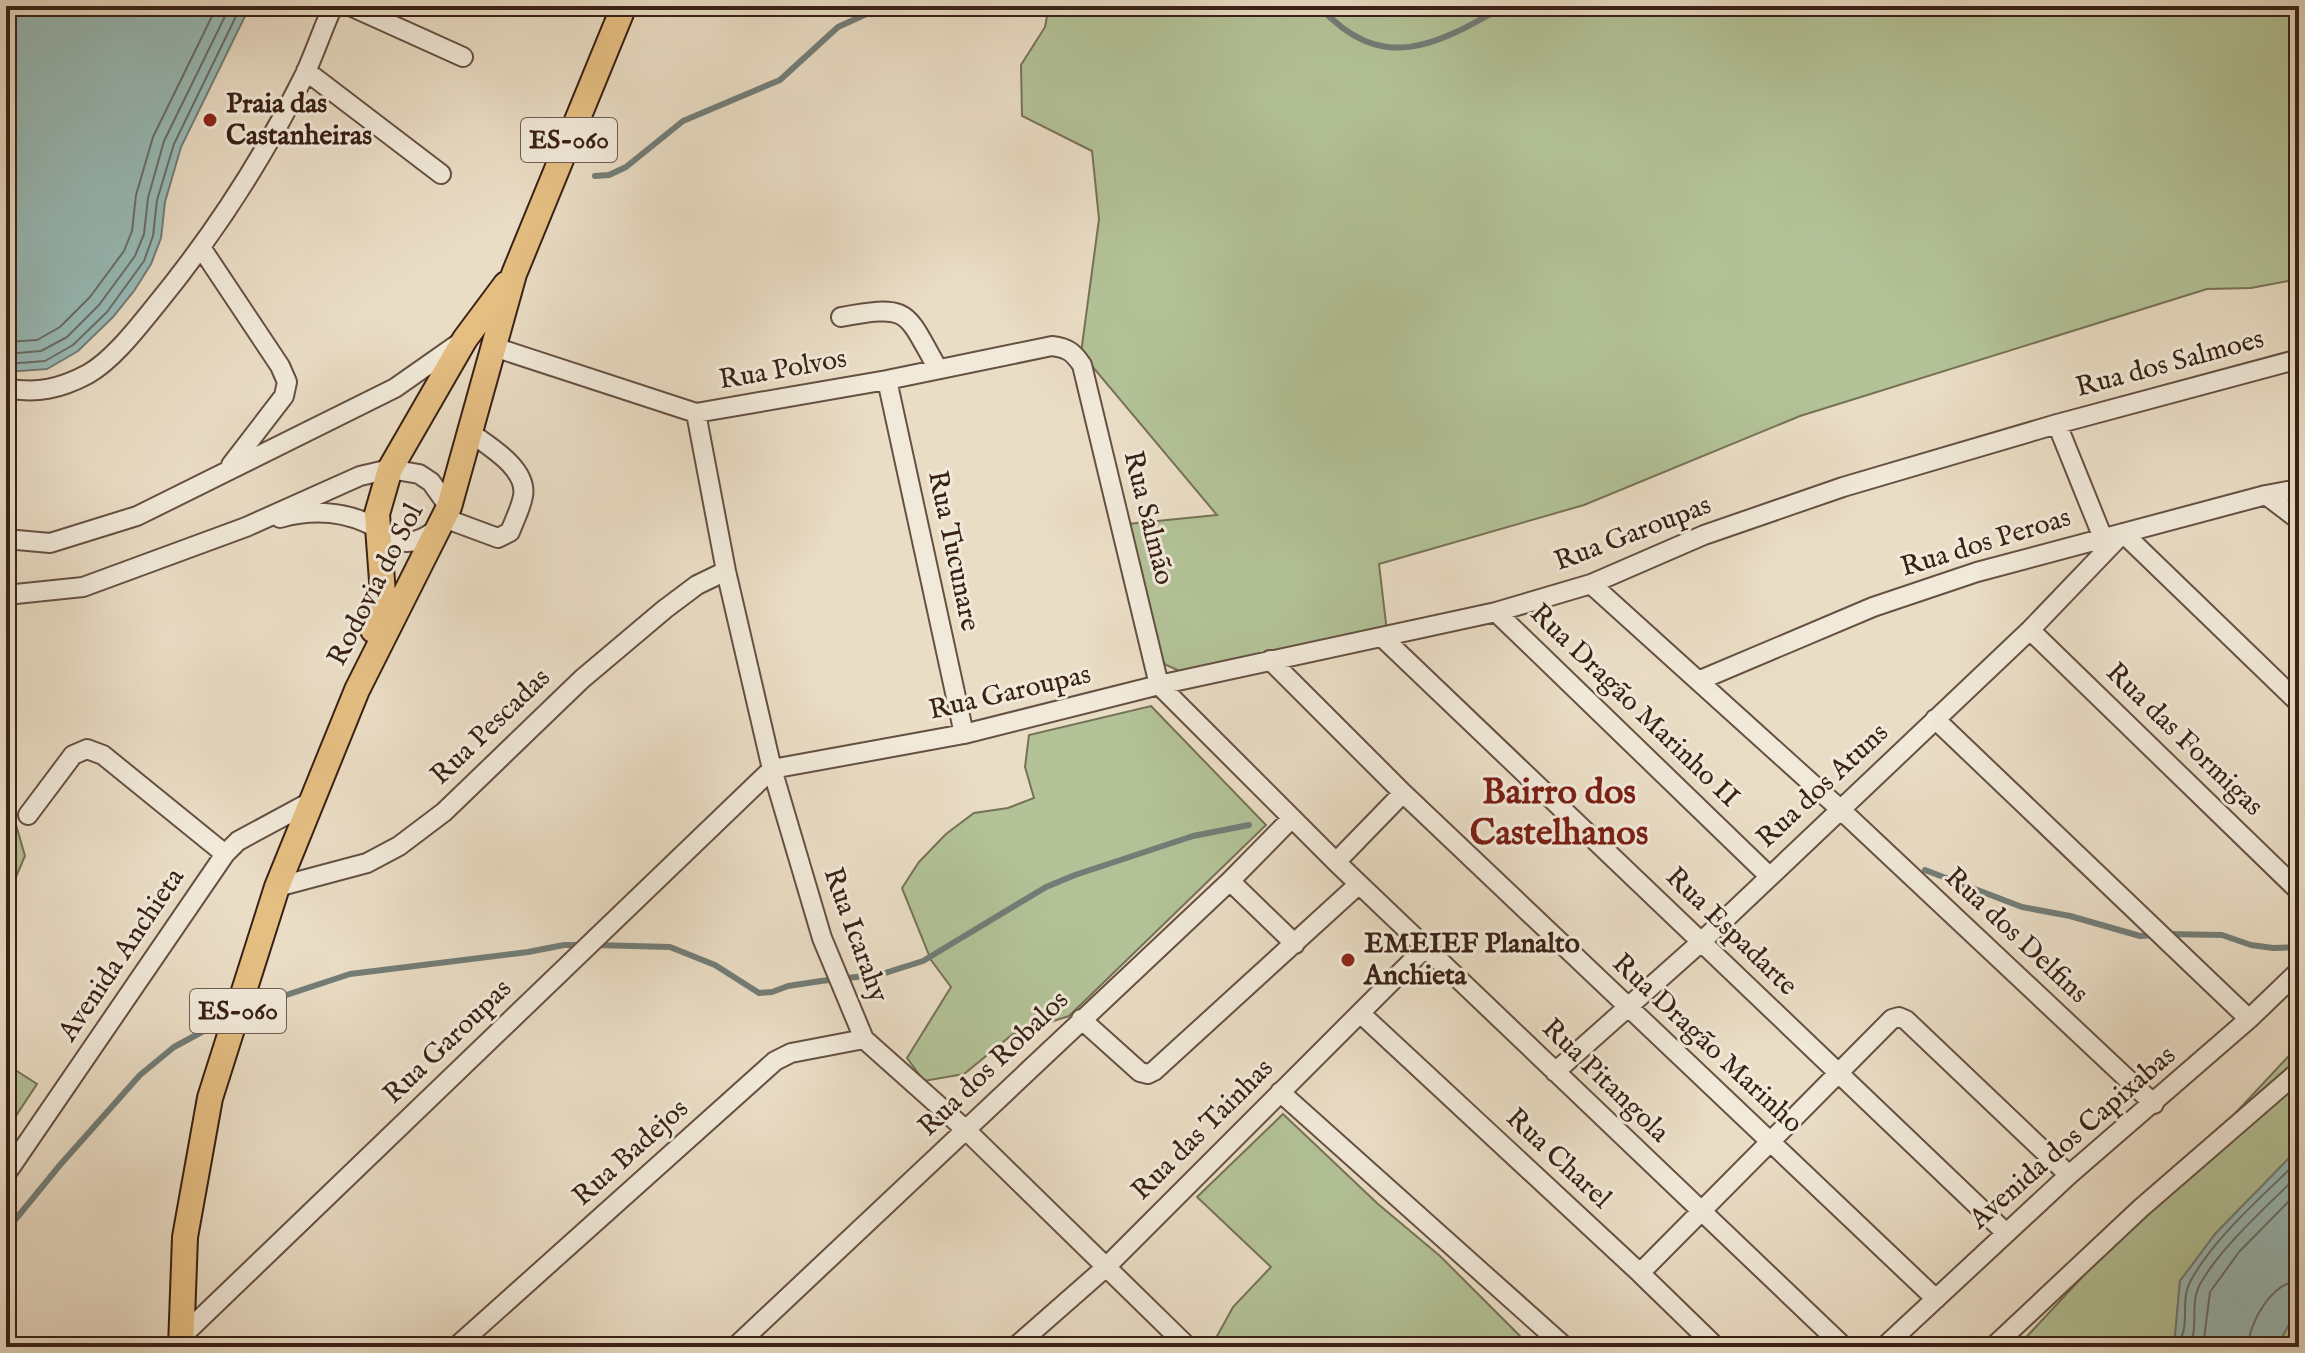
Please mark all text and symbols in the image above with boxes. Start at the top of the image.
place label: Praia das Castanheiras [226,87,372,154]
marker: Praia das Castanheiras [201,111,219,129]
road number: ES-060 [521,118,617,162]
street label: Rua dos Salmoes [2072,322,2268,406]
street label: Rua Polvos [716,342,850,398]
street label: Rua Salmão [1114,447,1182,589]
street label: Rua Tucunare [919,468,987,635]
street label: Rua Garoupas [1550,488,1716,580]
street label: Rodovia do Sol [320,498,432,672]
street label: Rua dos Peroas [1897,501,2075,585]
street label: Rua Dragão Marinho II [1522,597,1746,815]
street label: Rua das Formigas [2098,656,2270,824]
street label: Rua Garoupas [926,657,1094,729]
street label: Rua Pescadas [424,661,558,793]
street label: Rua dos Atuns [1750,716,1896,856]
district label: Bairro dos Castelhanos [1470,770,1648,857]
street label: Rua Espadarte [1658,860,1804,1004]
street label: Rua dos Delfins [1937,860,2095,1012]
street label: Avenida Anchieta [51,861,193,1049]
street label: Rua Icarahy [815,863,896,1007]
place label: EMEIEF Planalto Anchieta [1363,927,1580,994]
street label: Rua Dragão Marinho [1604,947,1810,1141]
marker: EMEIEF Planalto Anchieta [1339,951,1357,969]
street label: Rua Garoupas [376,972,520,1112]
street label: Rua dos Robalos [911,983,1077,1145]
road number: ES-060 [190,989,286,1033]
street label: Rua Pitangola [1534,1011,1677,1151]
street label: Avenida dos Capixabas [1962,1039,2183,1238]
street label: Rua das Tainhas [1125,1052,1281,1208]
street label: Rua Badejos [566,1092,696,1214]
street label: Rua Charel [1498,1101,1618,1217]

